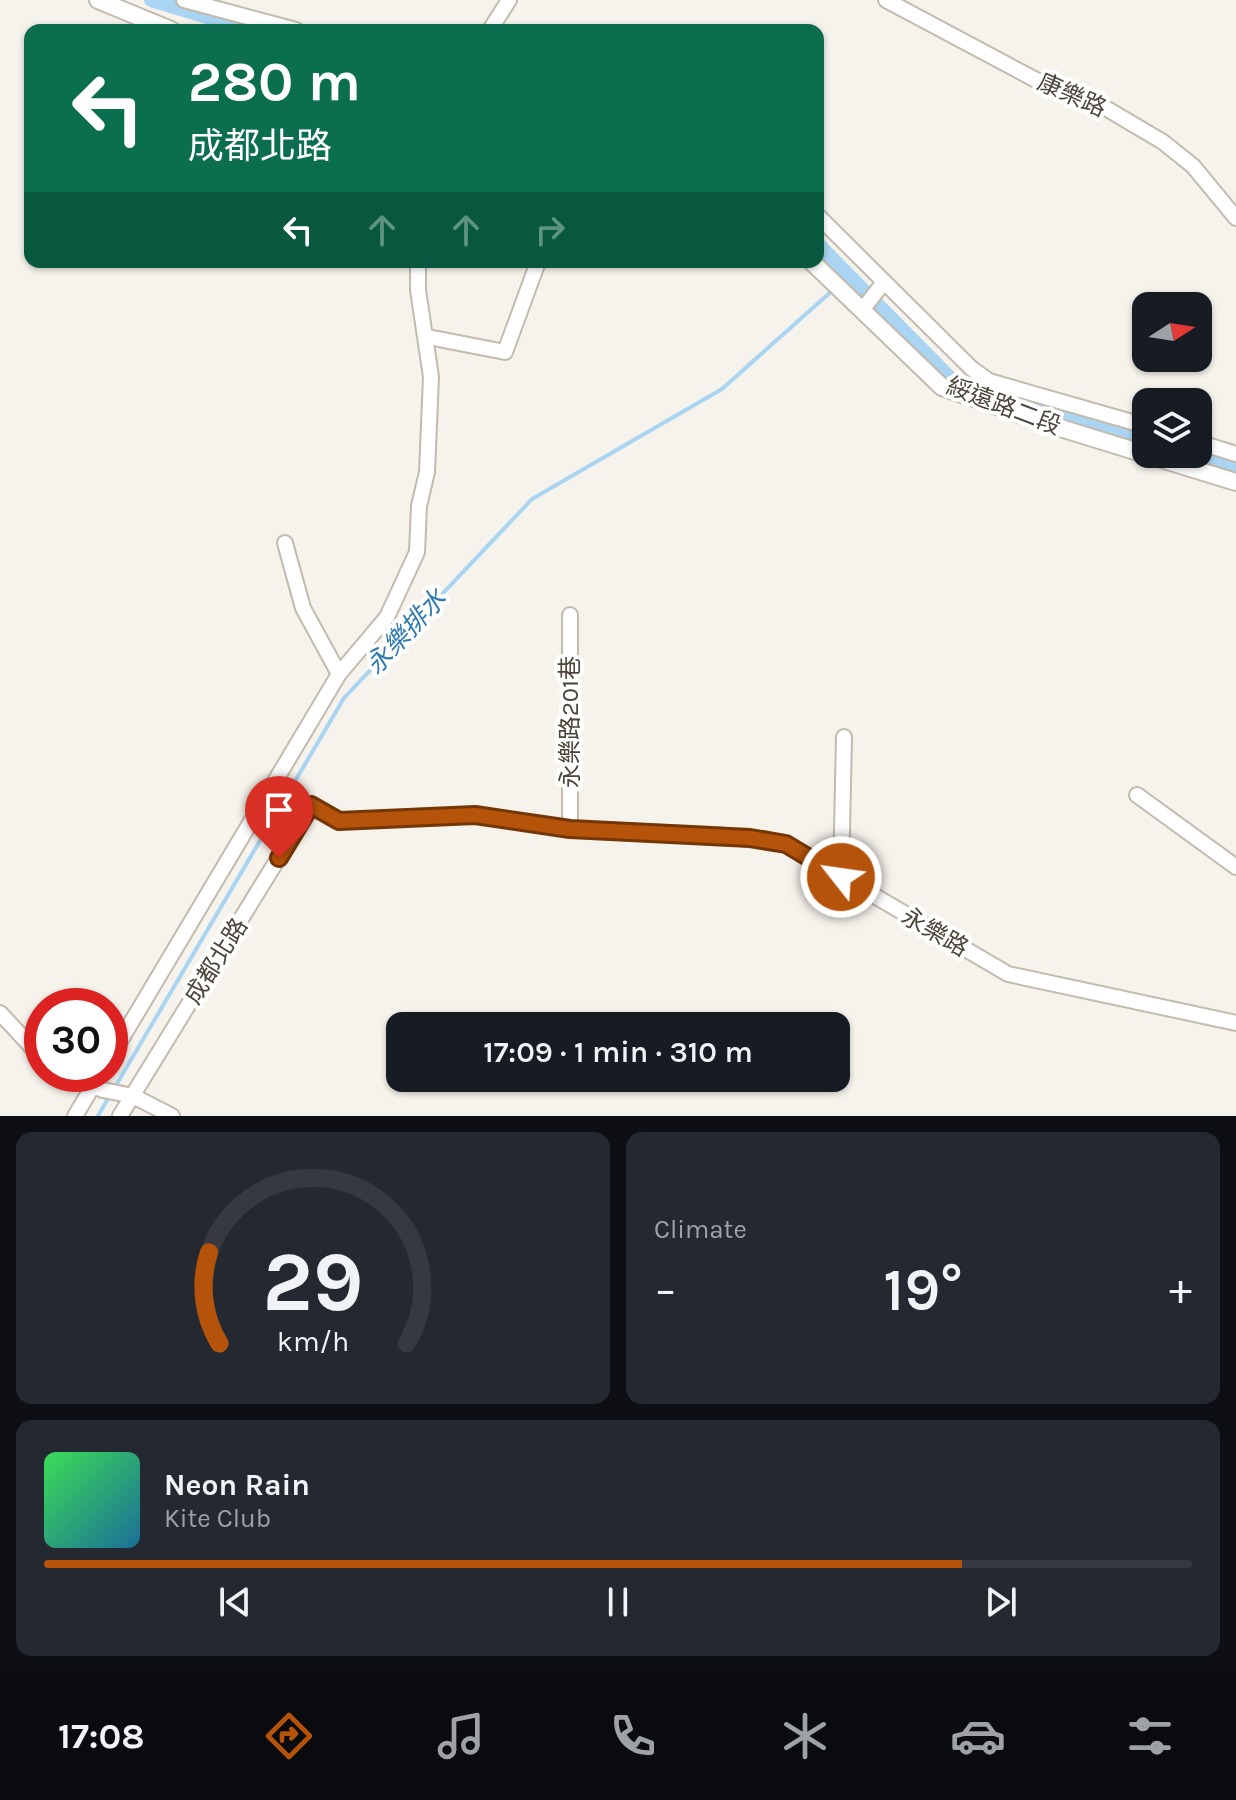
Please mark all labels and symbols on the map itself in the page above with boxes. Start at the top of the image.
street label: 康樂路 [1033,68,1111,122]
north arrow [1132,292,1212,372]
street label: 綏遠路二段 [943,371,1065,441]
water label: 永樂排水 [359,583,453,681]
street label: 永樂路201巷 [556,656,584,788]
pin [245,776,313,858]
position arrow [799,835,883,919]
street label: 永樂路 [897,902,973,962]
street label: 成都北路 [179,913,253,1009]
speed limit sign: 30 [24,988,128,1092]

